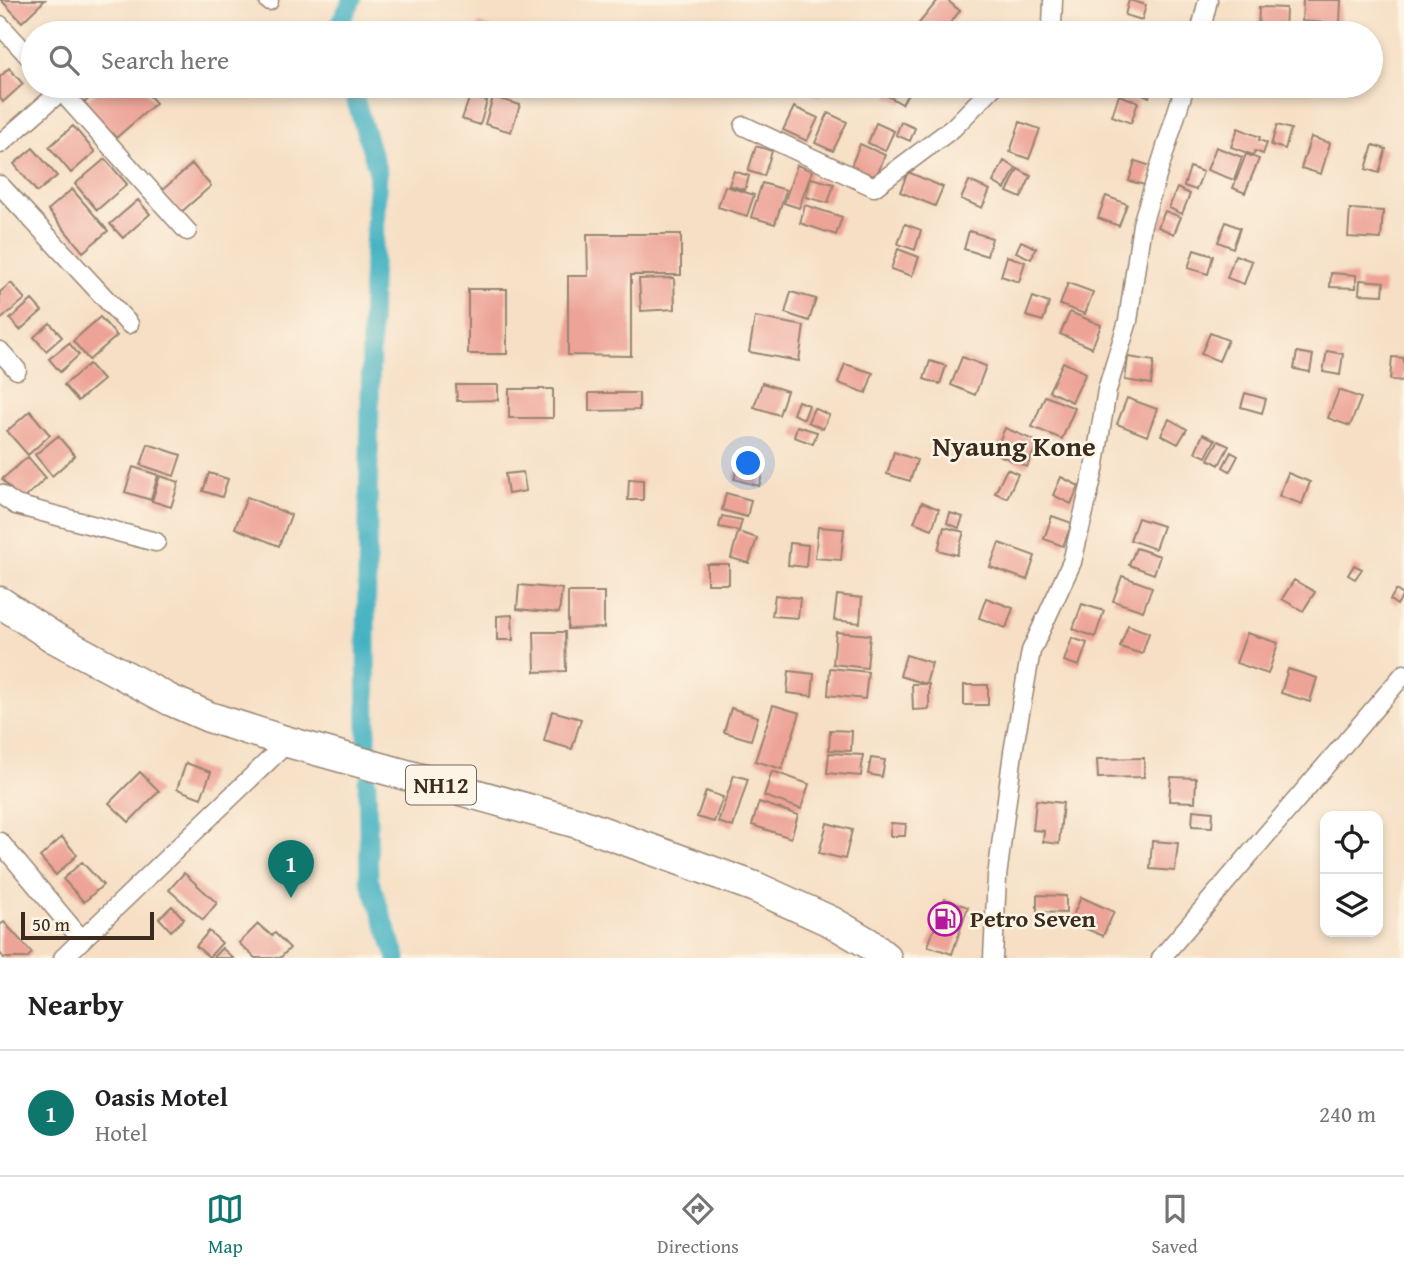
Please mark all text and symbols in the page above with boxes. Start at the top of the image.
search box [21,21,1383,98]
text: Search here [101,40,229,79]
icon: search [45,41,83,79]
district label: Nyaung Kone [932,425,1096,466]
your location [731,446,765,480]
road number: NH12 [406,765,476,804]
map controls [1320,811,1383,937]
button: locate [1320,811,1383,874]
pin: 1 [268,840,314,898]
button: layers [1320,874,1383,937]
fuel station icon: Petro Seven [926,900,964,938]
place label: Petro Seven [970,901,1096,936]
scale bar [21,909,154,941]
text: 50 m [32,910,70,938]
text: Nearby [28,982,124,1026]
text: Oasis Motel [95,1077,228,1116]
text: 1 [45,1097,57,1130]
text: 240 m [1319,1097,1376,1130]
text: Hotel [95,1116,147,1149]
tab: Map [206,1190,244,1260]
tab: Directions [657,1190,739,1260]
tab: Saved [1152,1190,1198,1260]

